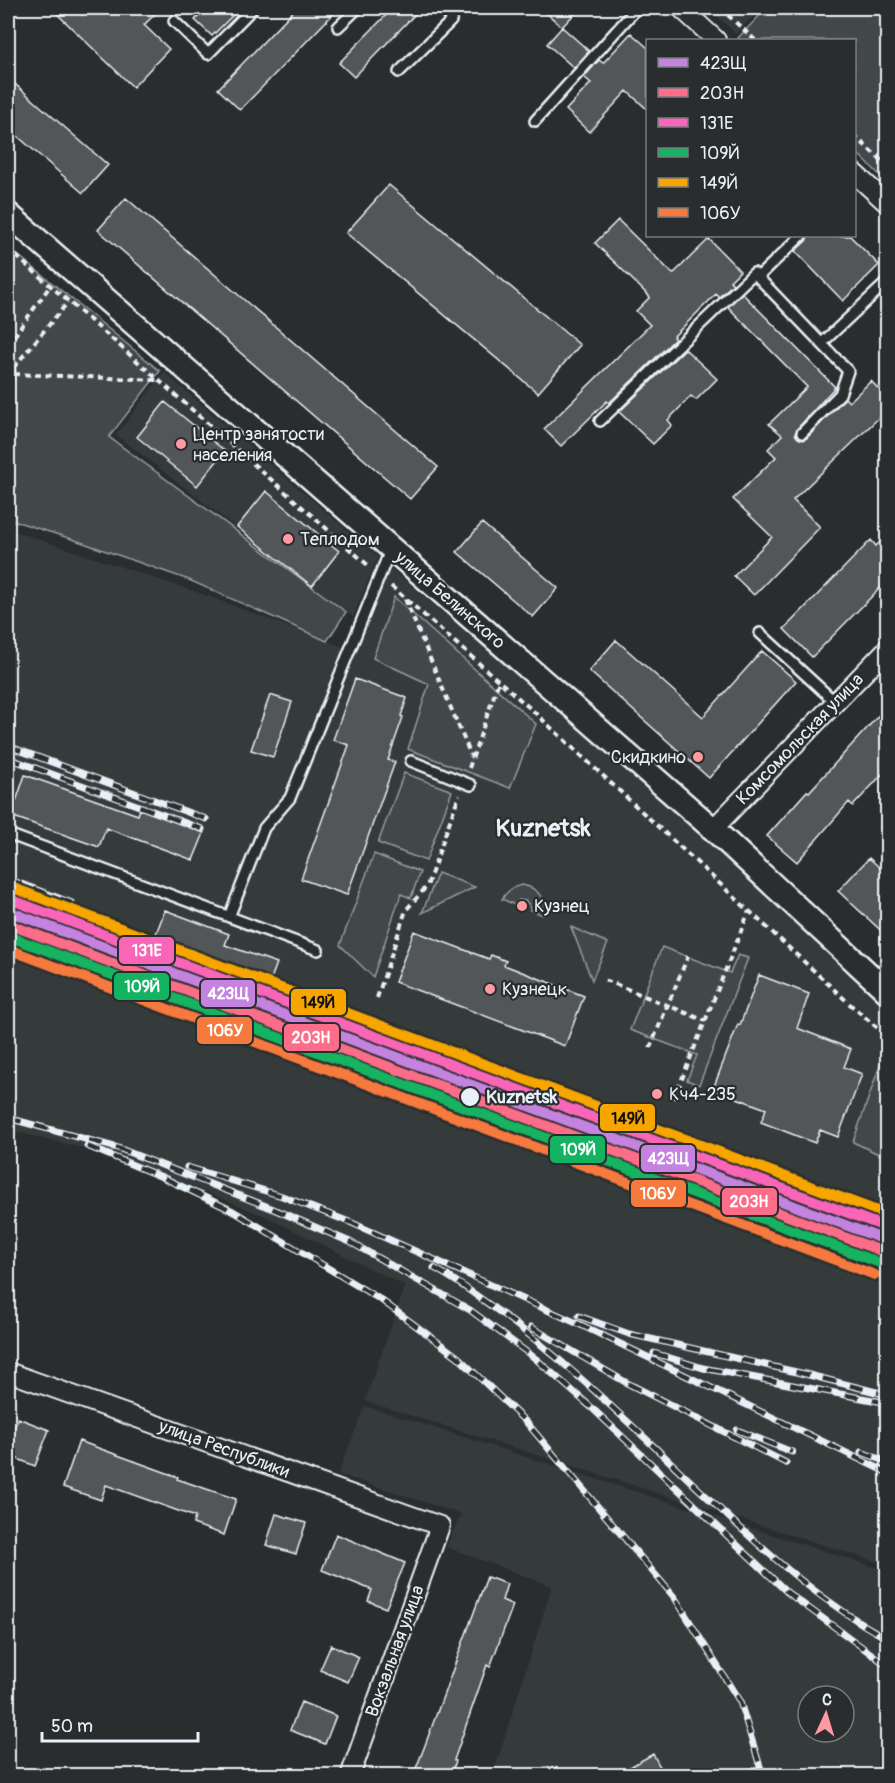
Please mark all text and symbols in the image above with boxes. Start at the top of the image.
legend [646,39,856,237]
text: 423Щ [700,52,747,75]
text: 203Н [700,82,744,105]
text: 131Е [700,112,733,135]
text: 109Й [700,142,740,165]
text: 149Й [700,172,738,195]
text: 106У [700,202,741,225]
place label: Центр занятости населения [193,423,324,467]
marker: Центр занятости населения [174,437,188,451]
place label: Теплодом [300,528,380,551]
marker: Теплодом [281,532,295,546]
street label: улица Белинского [389,545,510,654]
street label: Комсомольская улица [731,668,869,810]
place label: Скидкино [611,746,686,769]
marker: Скидкино [691,750,705,764]
district label: Kuznetsk [496,814,591,843]
place label: Кузнец [534,895,590,918]
marker: Кузнец [515,899,529,913]
line badge: 131Е [118,936,175,965]
text: 131Е [132,941,163,961]
line badge: 109Й [113,972,170,1001]
text: 109Й [124,977,160,997]
place label: Кузнецк [502,978,567,1001]
line badge: 423Щ [200,979,256,1008]
marker: Кузнецк [483,982,497,996]
text: 423Щ [208,984,249,1004]
line badge: 149Й [290,988,347,1016]
text: 149Й [301,993,335,1013]
line badge: 106У [196,1016,253,1045]
text: 106У [207,1021,243,1041]
line badge: 203Н [283,1023,340,1052]
text: 203Н [292,1028,330,1048]
place label: Кч4-235 [669,1083,736,1106]
marker: Kuznetsk [459,1086,481,1108]
place label: Kuznetsk [486,1086,558,1109]
marker: Кч4-235 [650,1087,664,1101]
line badge: 149Й [599,1103,656,1132]
text: 149Й [611,1109,645,1129]
line badge: 109Й [549,1135,606,1164]
text: 109Й [560,1140,596,1160]
line badge: 423Щ [640,1144,696,1173]
text: 423Щ [648,1149,689,1169]
line badge: 106У [630,1179,687,1208]
text: 106У [640,1184,676,1204]
line badge: 203Н [721,1187,778,1216]
text: 203Н [730,1192,768,1212]
street label: улица Республики [154,1414,293,1483]
street label: Вокзальная улица [361,1582,429,1720]
north arrow [796,1684,856,1744]
text: С [821,1690,833,1710]
scale bar [42,1705,198,1743]
text: 50 m [51,1715,93,1738]

